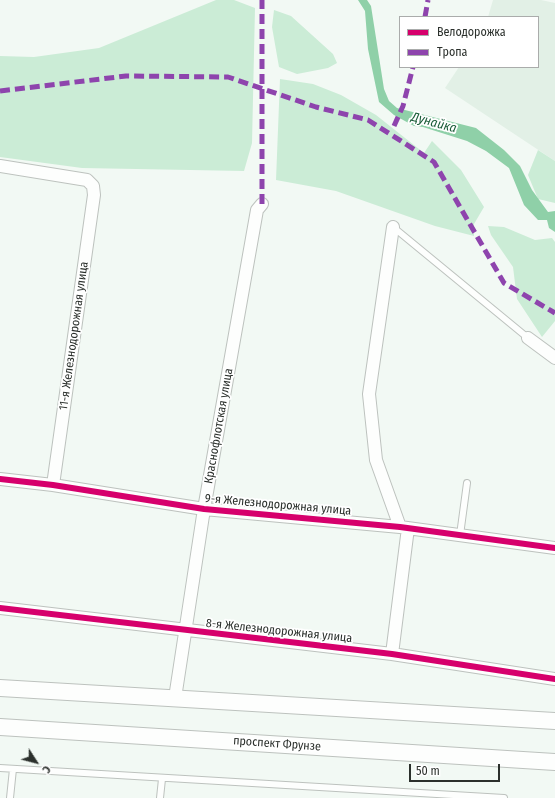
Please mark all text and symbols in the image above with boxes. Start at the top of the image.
legend [399,16,539,68]
text: Велодорожка [437,25,506,39]
text: Тропа [437,45,468,59]
water label: Дунайка [410,109,458,137]
street label: 11-я Железнодорожная улица [56,261,92,411]
street label: Краснофлотская улица [202,367,236,485]
street label: 9-я Железнодорожная улица [204,491,352,519]
street label: 8-я Железнодорожная улица [205,616,353,646]
street label: проспект Фрунзе [233,734,321,754]
north arrow [16,742,56,782]
scale bar [411,756,502,782]
text: С [39,763,53,775]
text: 50 m [416,764,440,778]

